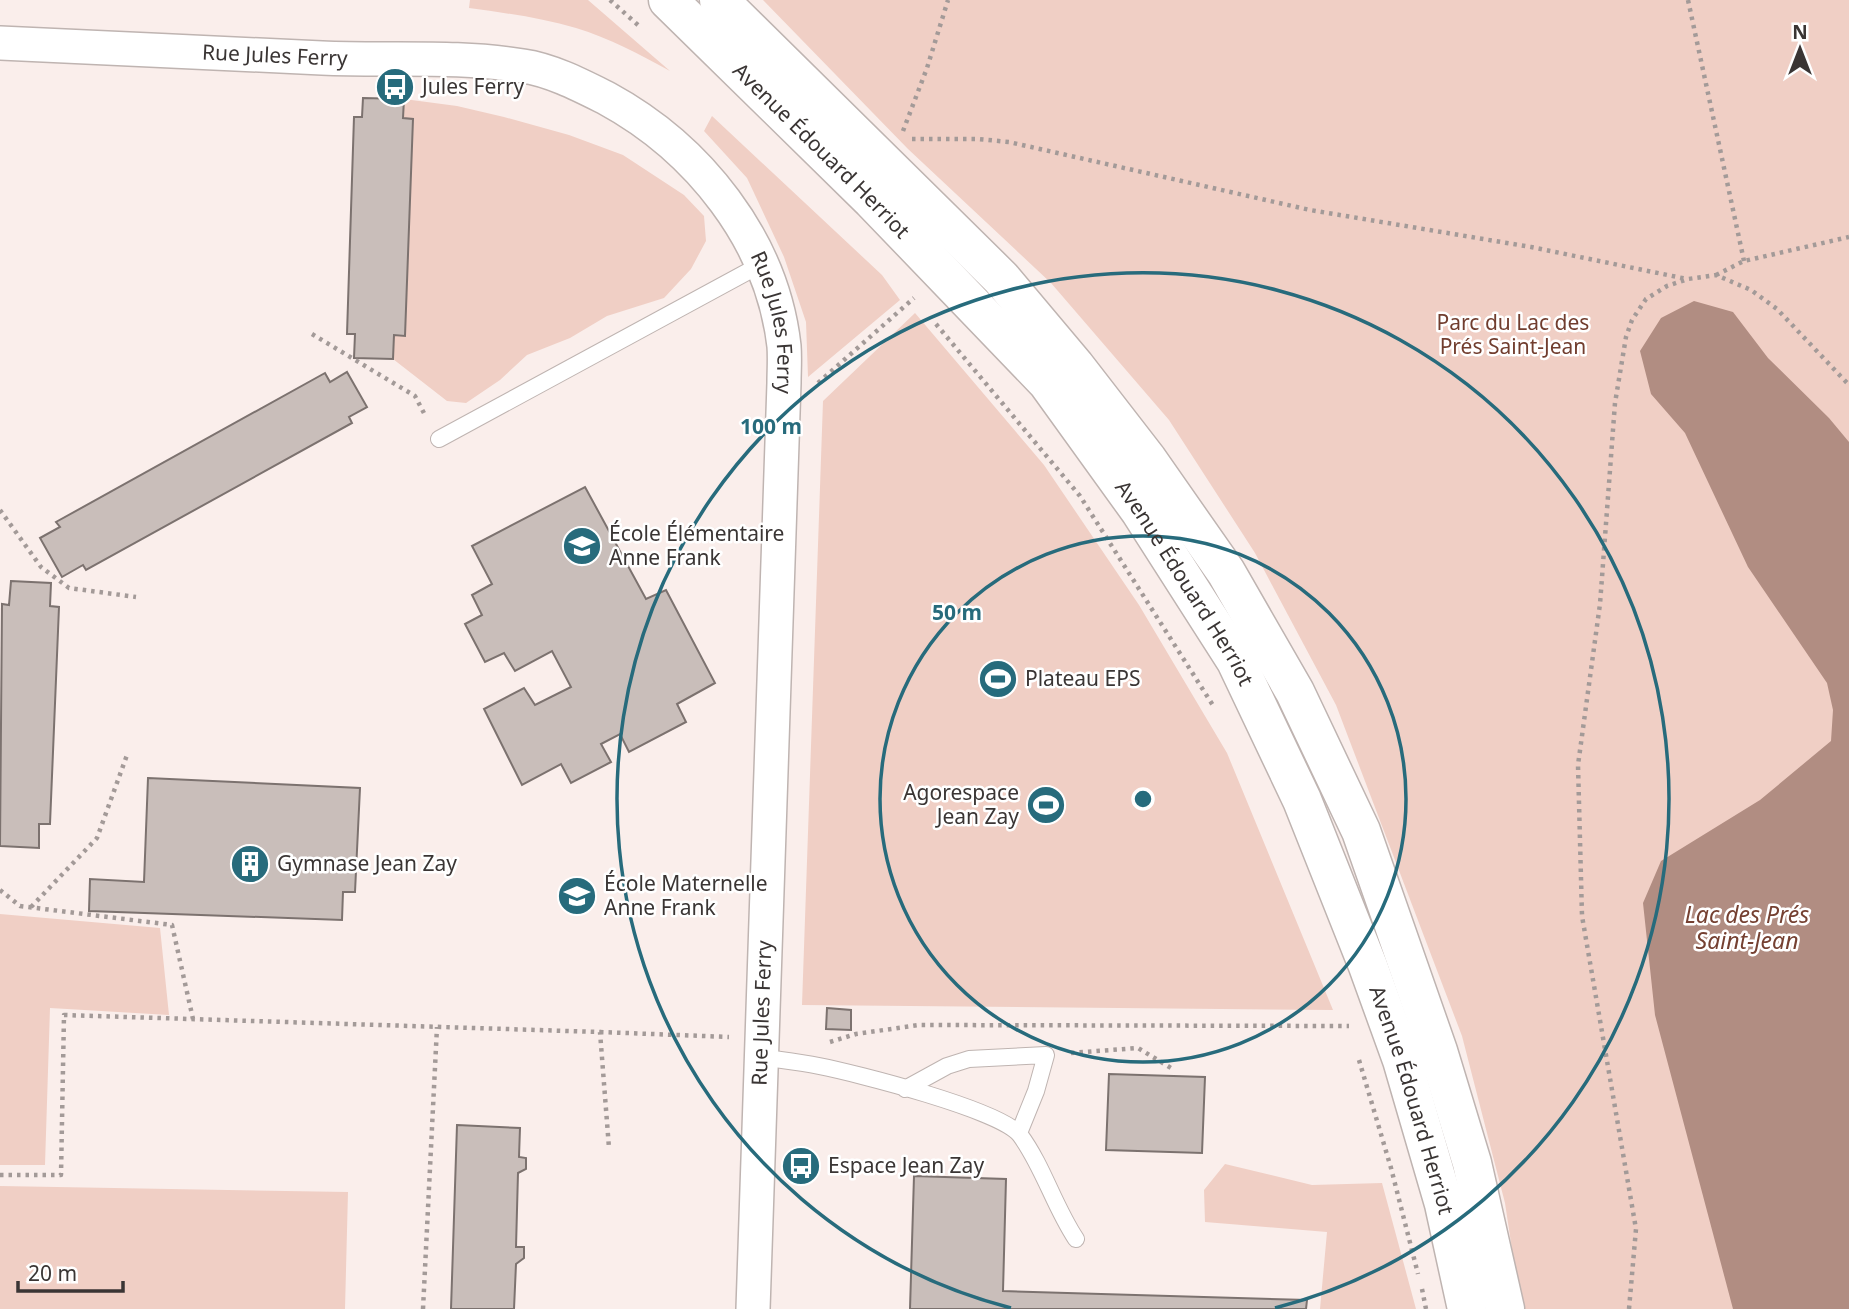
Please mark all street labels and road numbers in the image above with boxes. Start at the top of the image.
street label: Rue Jules Ferry [201,37,348,72]
street label: Avenue Édouard Herriot [727,56,917,244]
street label: Rue Jules Ferry [745,246,799,395]
street label: Avenue Édouard Herriot [1109,474,1261,690]
street label: Rue Jules Ferry [744,939,778,1086]
street label: Avenue Édouard Herriot [1363,982,1461,1217]

